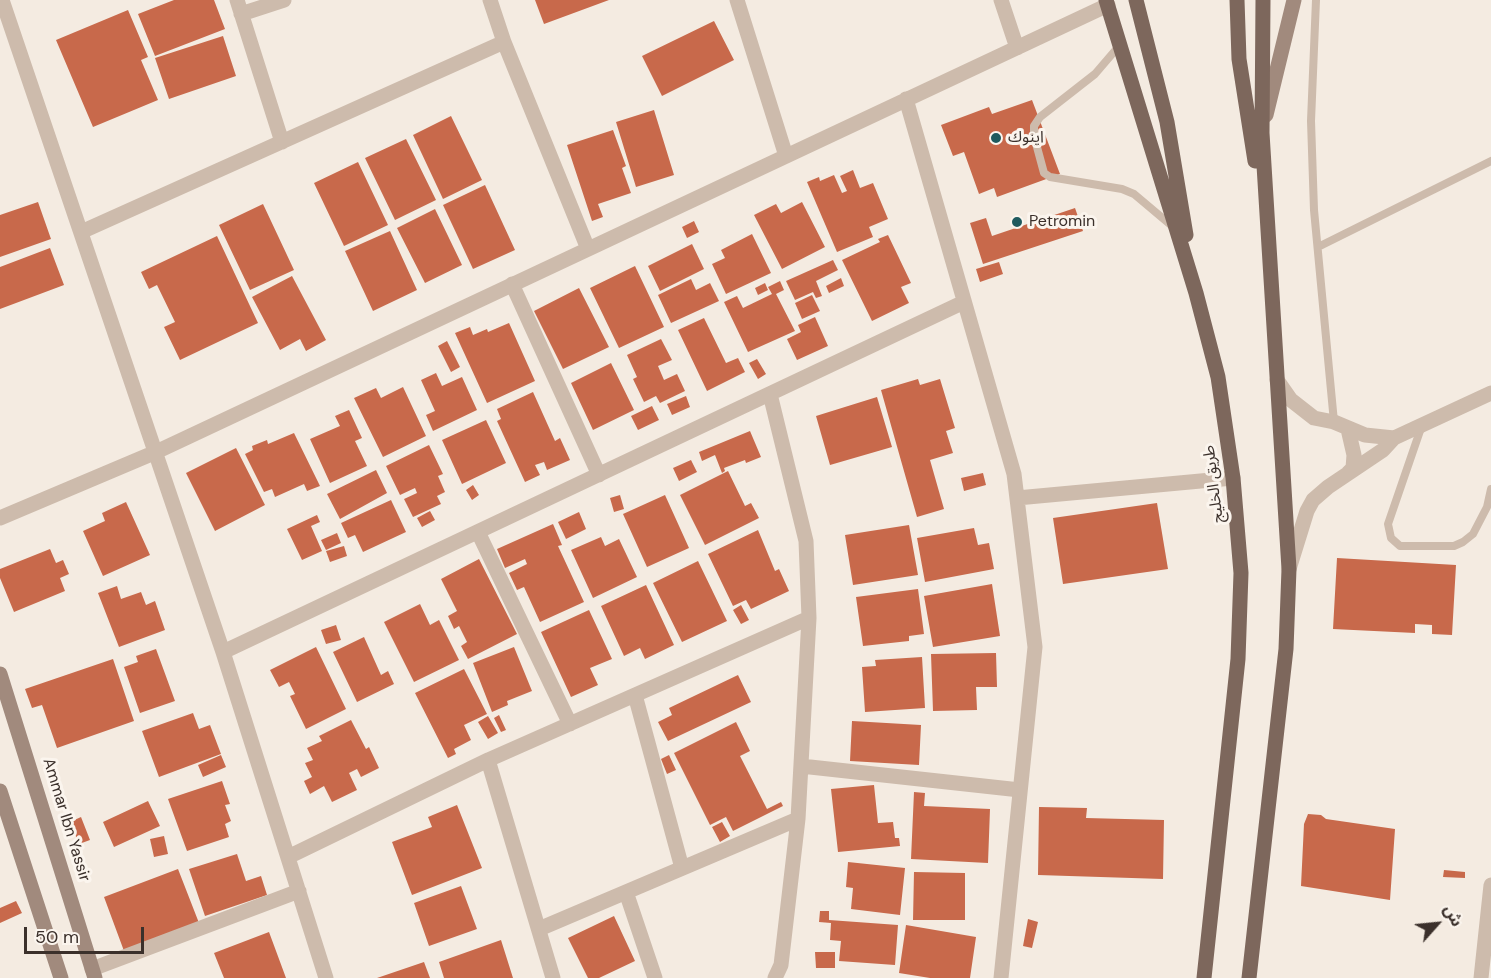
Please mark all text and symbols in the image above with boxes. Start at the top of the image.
place label: اينوك [1008,128,1044,148]
marker: اينوك [989,131,1003,145]
place label: Petromin [1029,212,1095,232]
marker: Petromin [1010,215,1024,229]
street label: طريق الخليج [1200,444,1228,524]
street label: Ammar Ibn Yassir [38,756,94,884]
north arrow [1407,894,1467,954]
text: ش [1439,901,1468,930]
scale bar [27,915,147,953]
text: 50 m [35,925,79,949]

